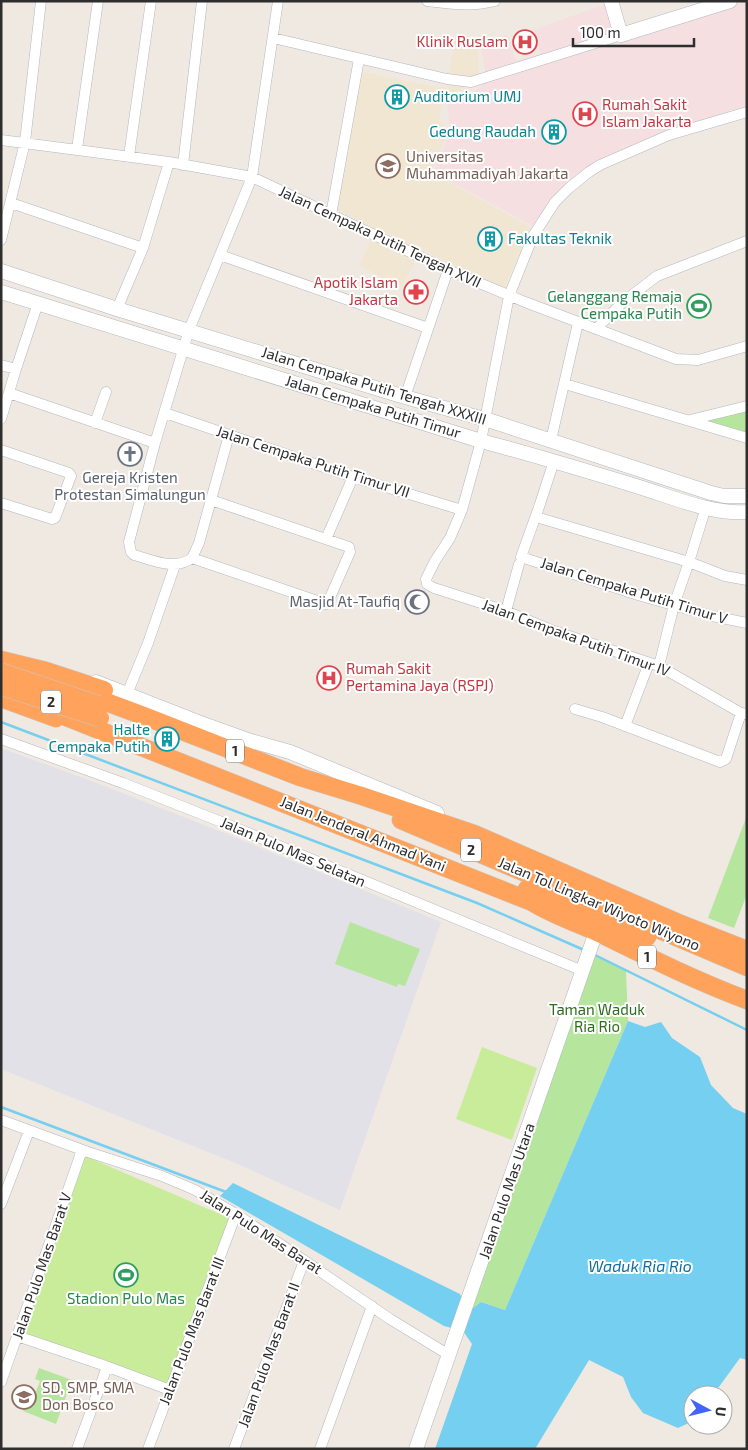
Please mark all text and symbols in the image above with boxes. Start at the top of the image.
scale bar [573,15,694,47]
text: 100 m [580,23,621,41]
hospital icon: Klinik Ruslam [512,29,538,55]
place label: Klinik Ruslam [416,32,508,50]
building icon: Auditorium UMJ [384,84,410,110]
place label: Auditorium UMJ [414,87,521,105]
place label: Rumah Sakit Islam Jakarta [602,95,692,130]
hospital icon: Rumah Sakit Islam Jakarta [572,101,598,127]
building icon: Gedung Raudah [541,119,567,145]
place label: Gedung Raudah [429,122,536,140]
place label: Universitas Muhammadiyah Jakarta [406,147,569,182]
school or university icon: Universitas Muhammadiyah Jakarta [375,153,401,179]
street label: Jalan Cempaka Putih Tengah XVII [276,181,484,291]
building icon: Fakultas Teknik [477,226,503,252]
place label: Fakultas Teknik [508,229,612,247]
place label: Apotik Islam Jakarta [314,273,398,308]
pharmacy icon: Apotik Islam Jakarta [403,279,429,305]
place label: Gelanggang Remaja Cempaka Putih [547,287,682,322]
sports icon: Gelanggang Remaja Cempaka Putih [686,293,712,319]
street label: Jalan Cempaka Putih Tengah XXXIII [260,342,489,428]
street label: Jalan Cempaka Putih Timur [283,371,463,441]
street label: Jalan Cempaka Putih Timur VII [214,421,412,501]
church icon: Gereja Kristen Protestan Simalungun [117,441,143,467]
place label: Gereja Kristen Protestan Simalungun [54,468,206,503]
street label: Jalan Cempaka Putih Timur V [539,553,730,627]
mosque icon: Masjid At-Taufiq [404,589,430,615]
place label: Masjid At-Taufiq [289,592,400,611]
street label: Jalan Cempaka Putih Timur IV [480,595,673,680]
place label: Rumah Sakit Pertamina Jaya (RSPJ) [346,659,494,694]
hospital icon: Rumah Sakit Pertamina Jaya (RSPJ) [316,665,342,691]
road number: 2 [41,690,61,714]
place label: Halte Cempaka Putih [49,720,150,755]
building icon: Halte Cempaka Putih [154,726,180,752]
road number: 1 [226,739,244,762]
street label: Jalan Jenderal Ahmad Yani [278,792,449,875]
street label: Jalan Pulo Mas Selatan [218,812,369,890]
road number: 2 [461,838,481,862]
street label: Jalan Tol Lingkar Wiyoto Wiyono [496,852,703,954]
road number: 1 [638,946,656,969]
park label: Taman Waduk Ria Rio [549,1000,645,1035]
street label: Jalan Pulo Mas Utara [474,1120,538,1261]
street label: Jalan Pulo Mas Barat [197,1185,326,1277]
street label: Jalan Pulo Mas Barat V [8,1190,75,1341]
street label: Jalan Pulo Mas Barat III [155,1254,228,1407]
water label: Waduk Ria Rio [588,1256,692,1275]
sports icon: Stadion Pulo Mas [113,1262,139,1288]
street label: Jalan Pulo Mas Barat II [233,1280,303,1430]
place label: Stadion Pulo Mas [67,1289,185,1307]
place label: SD, SMP, SMA Don Bosco [42,1378,135,1413]
school or university icon: SD, SMP, SMA Don Bosco [11,1384,37,1410]
north arrow [683,1385,733,1435]
text: U [712,1406,730,1417]

